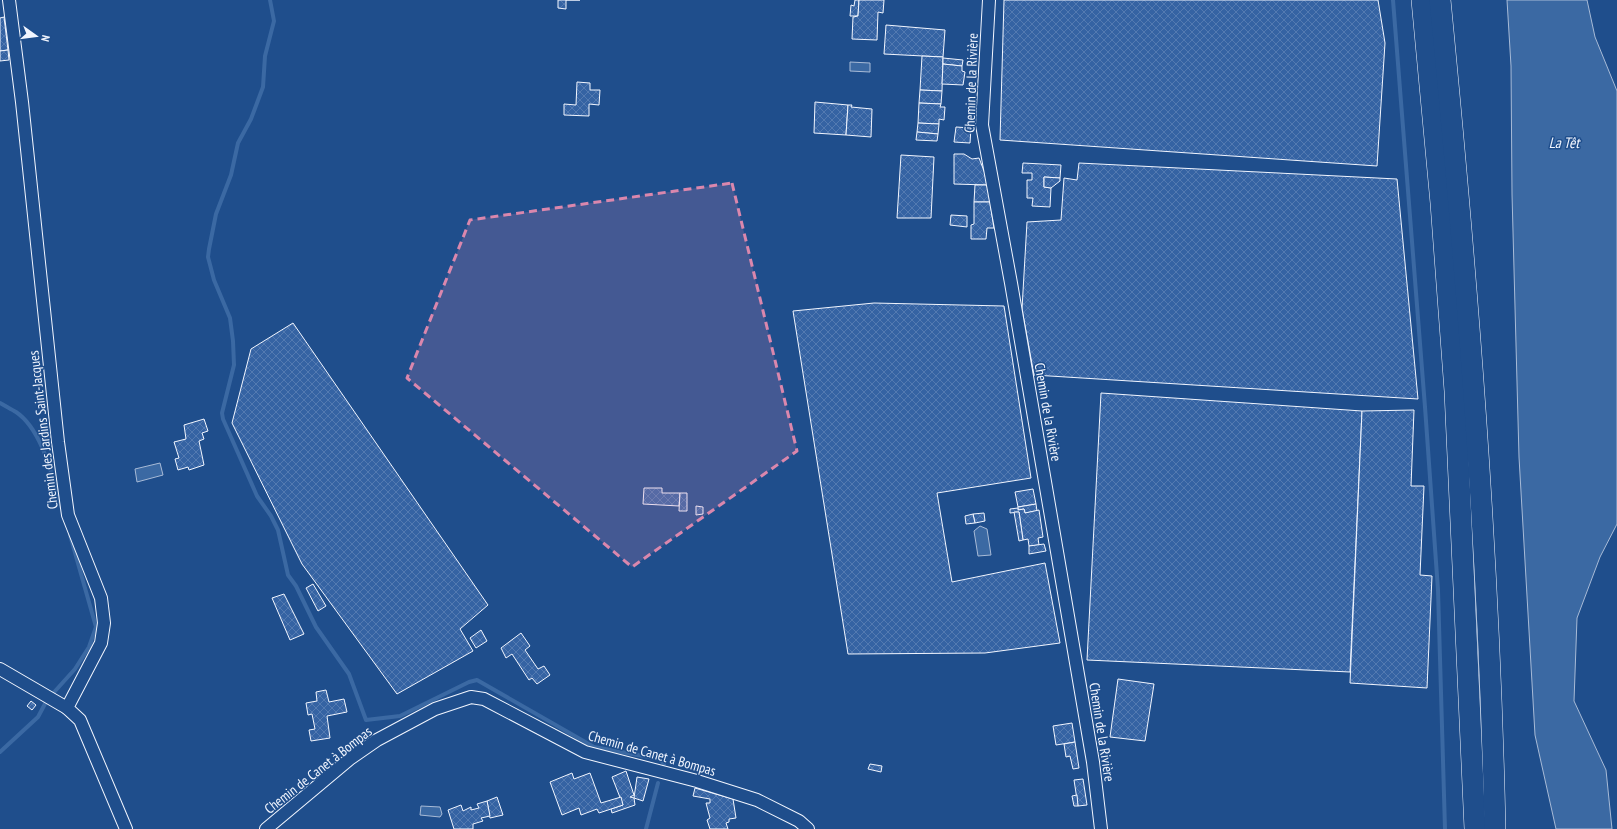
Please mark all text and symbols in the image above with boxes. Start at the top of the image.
north arrow [16,16,56,56]
street label: Chemin de la Rivière [960,33,982,133]
text: N [38,34,53,43]
water label: La Têt [1549,133,1581,152]
street label: Chemin des Jardins Saint-Jacques [24,349,62,510]
street label: Chemin de la Rivière [1030,361,1066,463]
street label: Chemin de la Rivière [1085,681,1119,783]
street label: Chemin de Canet à Bompas [261,722,376,818]
street label: Chemin de Canet à Bompas [586,726,718,780]

